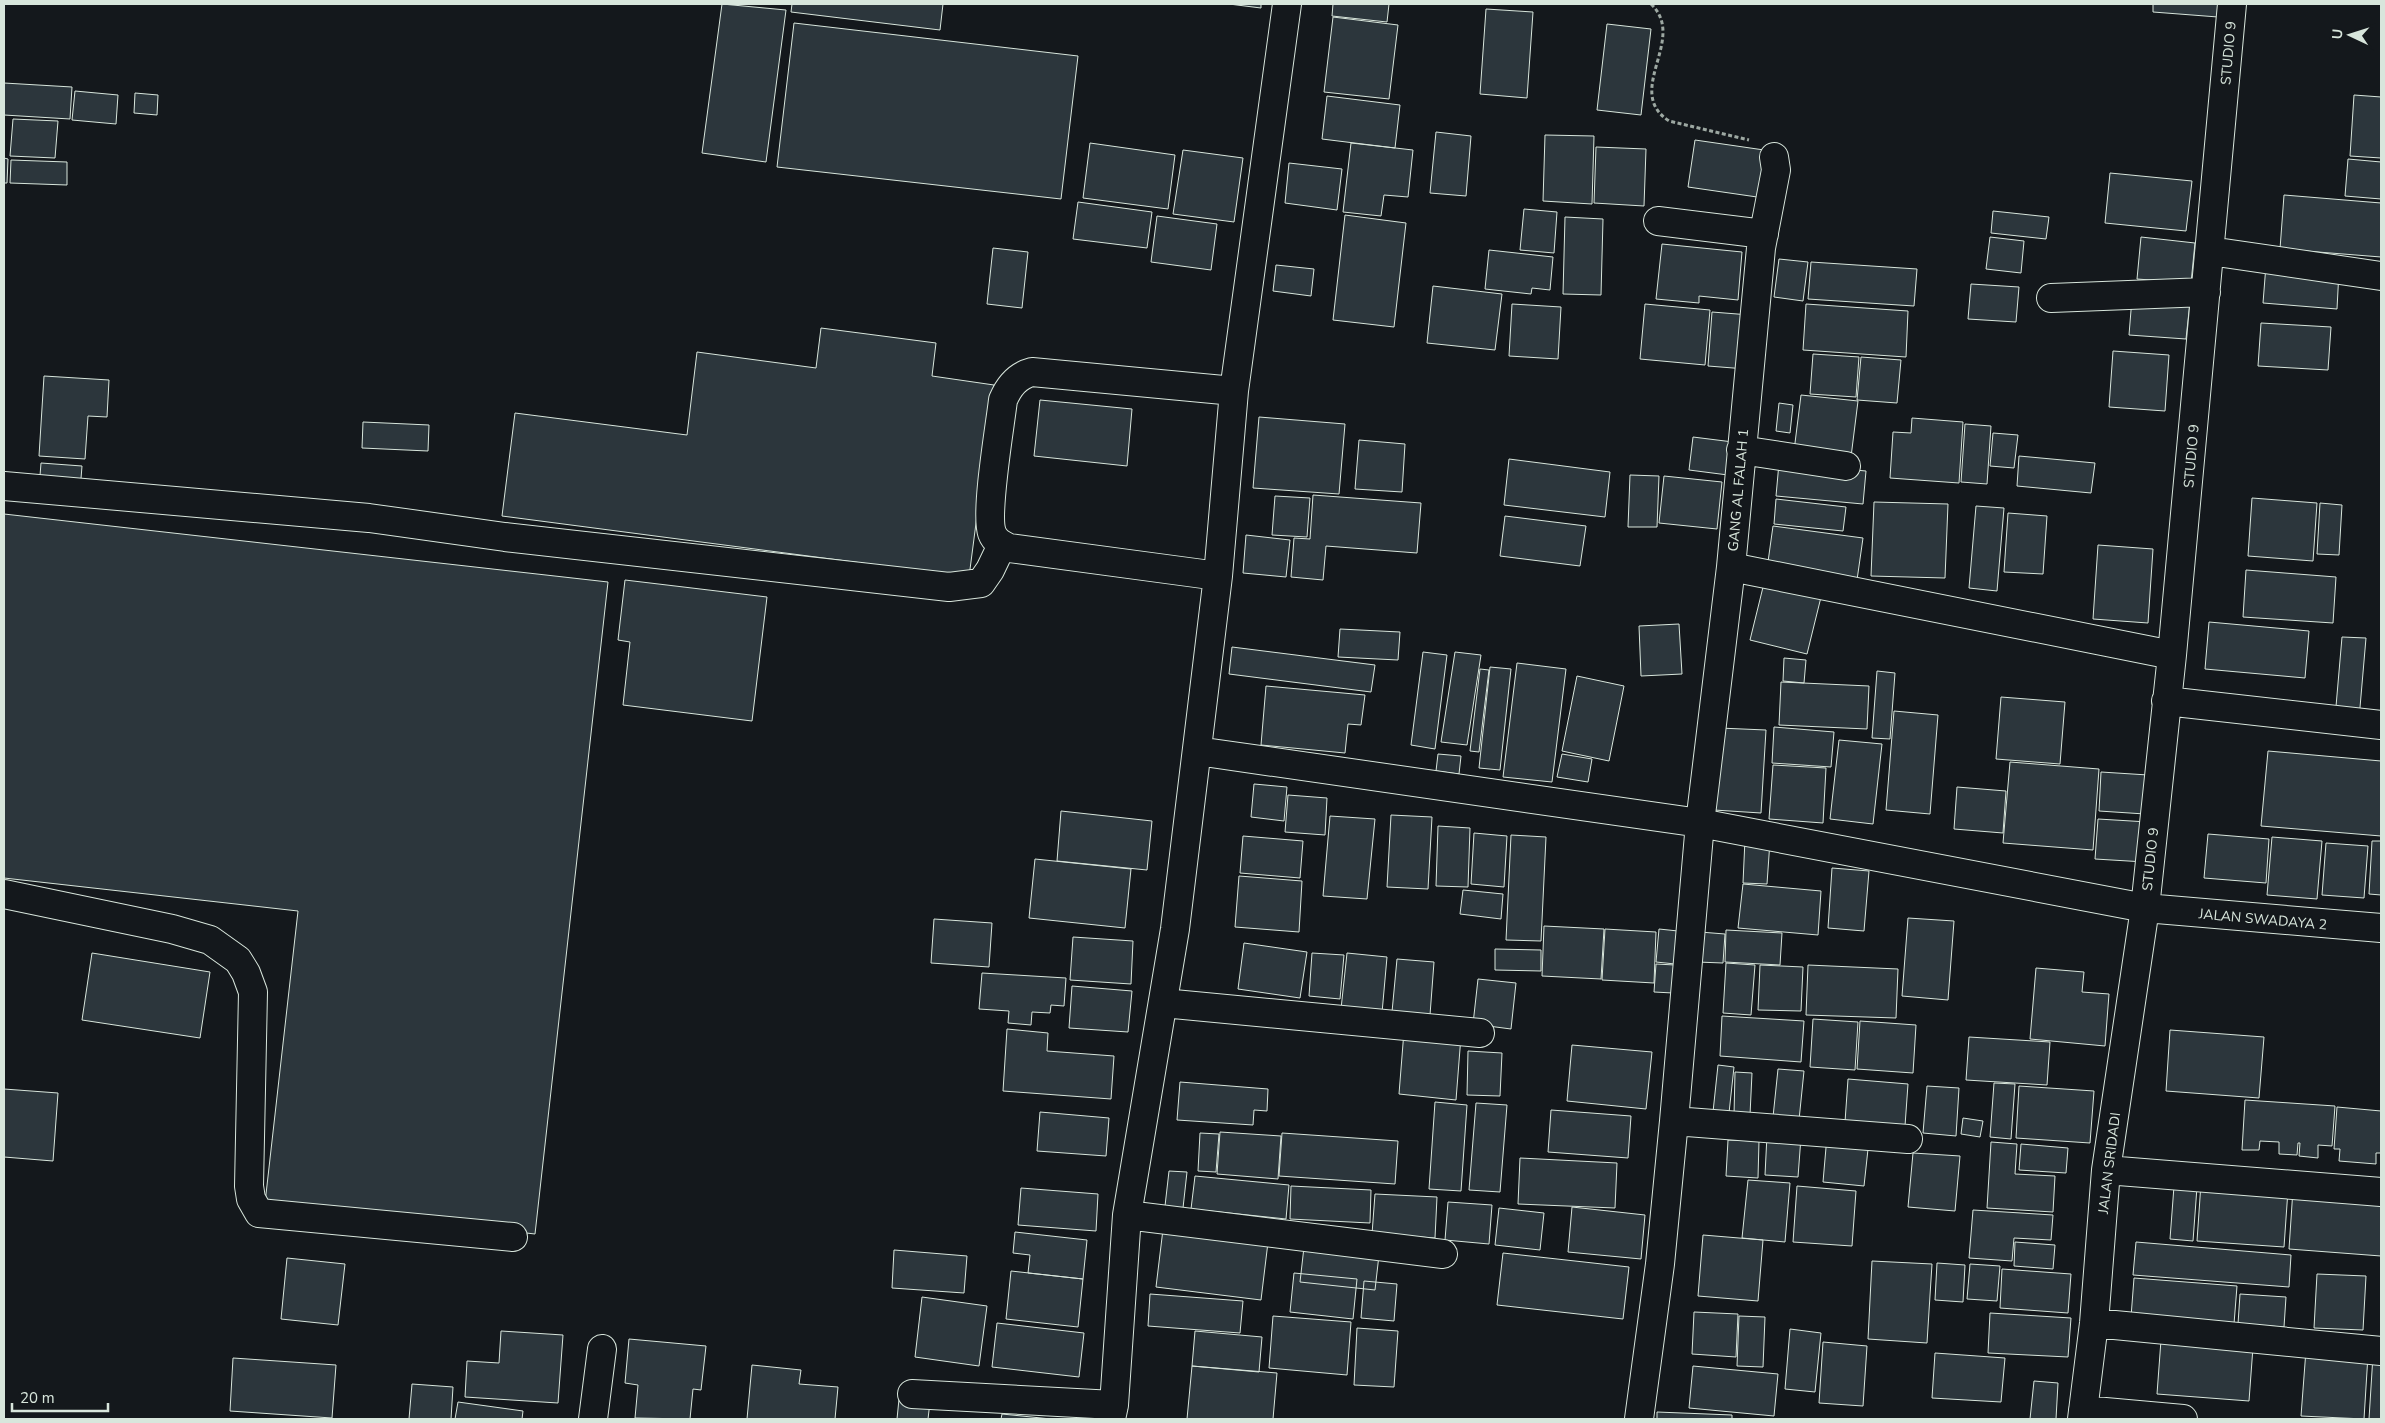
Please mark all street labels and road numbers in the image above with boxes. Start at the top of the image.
street label: STUDIO 9 [2216,20,2241,86]
street label: STUDIO 9 [2179,423,2204,489]
street label: GANG AL FALAH 1 [1724,428,1753,552]
street label: STUDIO 9 [2138,826,2163,892]
street label: JALAN SWADAYA 2 [2197,904,2328,935]
street label: JALAN SRIDADI [2094,1111,2125,1216]

